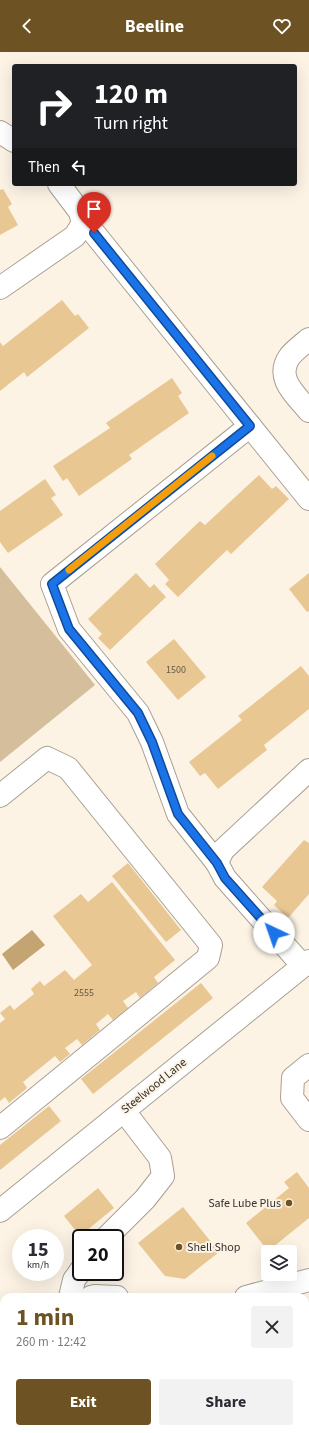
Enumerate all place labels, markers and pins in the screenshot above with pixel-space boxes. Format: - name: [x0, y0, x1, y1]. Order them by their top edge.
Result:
- pin: [77, 192, 111, 233]
- place label: Safe Lube Plus: [208, 1195, 281, 1212]
- marker: Safe Lube Plus: [284, 1198, 294, 1208]
- place label: Shell Shop: [187, 1239, 241, 1256]
- marker: Shell Shop: [174, 1242, 184, 1252]

